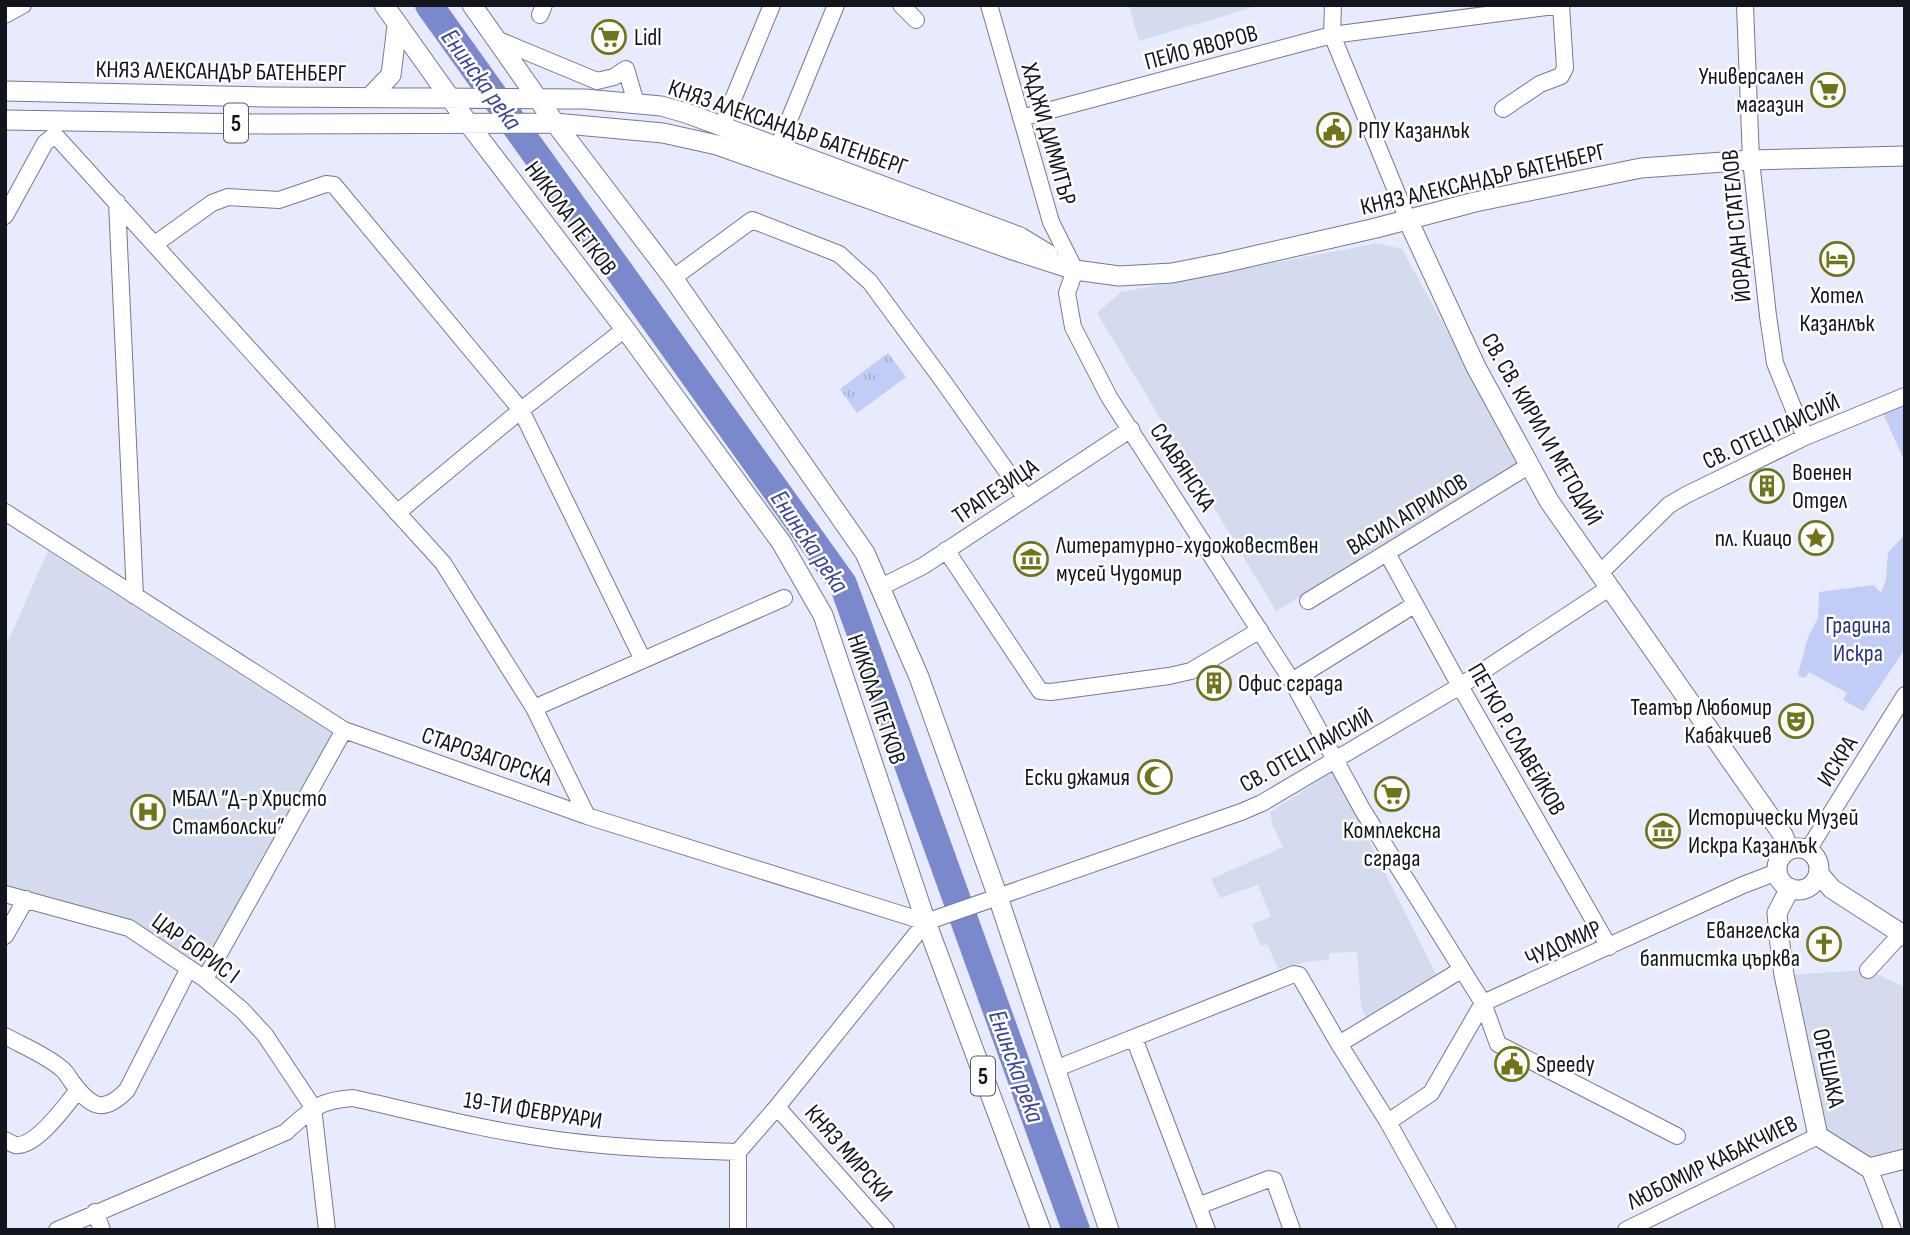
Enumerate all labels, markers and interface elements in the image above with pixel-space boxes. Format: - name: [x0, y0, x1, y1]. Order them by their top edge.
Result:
- supermarket icon: Lidl: [590, 18, 628, 56]
- street label: ПЕЙО ЯВОРОВ: [1141, 18, 1261, 77]
- water label: Енинска река: [434, 23, 528, 137]
- place label: Lidl: [634, 23, 662, 52]
- street label: КНЯЗ АЛЕКСАНДЪР БАТЕНБЕРГ: [95, 55, 347, 88]
- street label: ХАДЖИ ДИМИТЪР: [1014, 59, 1083, 209]
- place label: Универсален магазин: [1699, 62, 1804, 119]
- supermarket icon: Универсален магазин: [1809, 71, 1847, 109]
- street label: КНЯЗ АЛЕКСАНДЪР БАТЕНБЕРГ: [664, 73, 911, 182]
- road number: 5: [224, 104, 248, 142]
- public building icon: РПУ Казанлък: [1315, 111, 1353, 149]
- place label: РПУ Казанлък: [1358, 116, 1470, 145]
- street label: КНЯЗ АЛЕКСАНДЪР БАТЕНБЕРГ: [1358, 137, 1609, 222]
- street label: ЙОРДАН СТАТЕЛОВ: [1715, 148, 1758, 304]
- street label: НИКОЛА ПЕТКОВ: [518, 155, 623, 281]
- hotel icon: Хотел Казанлък: [1818, 240, 1856, 278]
- place label: Хотел Казанлък: [1799, 281, 1876, 338]
- street label: СВ. СВ. КИРИЛ И МЕТОДИЙ: [1475, 328, 1608, 530]
- street label: СВ. ОТЕЦ ПАИСИЙ: [1698, 387, 1844, 476]
- street label: СЛАВЯНСКА: [1143, 418, 1222, 517]
- street label: ТРАПЕЗИЦА: [947, 452, 1044, 531]
- place label: Военен Отдел: [1792, 458, 1852, 515]
- street label: ВАСИЛ АПРИЛОВ: [1342, 467, 1473, 562]
- building icon: Военен Отдел: [1748, 467, 1786, 505]
- water label: Енинска река: [763, 485, 855, 599]
- place icon: пл. Киацо: [1797, 519, 1835, 557]
- place label: пл. Киацо: [1715, 524, 1792, 553]
- place label: Литературно-художовествен мусей Чудомир: [1055, 531, 1319, 588]
- museum icon: Литературно-художовествен мусей Чудомир: [1012, 540, 1050, 578]
- park label: Градина Искра: [1825, 611, 1891, 668]
- street label: НИКОЛА ПЕТКОВ: [841, 630, 912, 768]
- street label: ПЕТКО Р. СЛАВЕЙКОВ: [1461, 658, 1572, 821]
- building icon: Офис сграда: [1195, 664, 1233, 702]
- place label: Офис сграда: [1238, 669, 1343, 698]
- place label: Театър Любомир Кабакчиев: [1630, 693, 1772, 750]
- street label: СВ. ОТЕЦ ПАИСИЙ: [1235, 702, 1378, 799]
- theatre icon: Театър Любомир Кабакчиев: [1777, 702, 1815, 740]
- street label: СТАРОЗАГОРСКА: [418, 721, 557, 793]
- street label: ИСКРА: [1811, 730, 1865, 792]
- mosque icon: Ески джамия: [1136, 758, 1174, 796]
- place label: Ески джамия: [1024, 763, 1130, 792]
- supermarket icon: Комплексна сграда: [1373, 775, 1411, 813]
- place label: МБАЛ ”Д-р Христо Стамболски”: [172, 784, 327, 841]
- hospital icon: МБАЛ ”Д-р Христо Стамболски”: [129, 793, 167, 831]
- place label: Исторически Музей Искра Казанлък: [1688, 803, 1858, 860]
- museum icon: Исторически Музей Искра Казанлък: [1644, 812, 1682, 850]
- place label: Комплексна сграда: [1343, 816, 1441, 873]
- street label: ЦАР БОРИС I: [146, 907, 245, 990]
- street label: ЧУДОМИР: [1521, 914, 1606, 973]
- place label: Евангелска баптистка църква: [1640, 916, 1800, 973]
- church icon: Евангелска баптистка църква: [1805, 925, 1843, 963]
- water label: Енинска река: [981, 1006, 1050, 1127]
- street label: ОРЕШАКА: [1806, 1026, 1851, 1111]
- public building icon: Speedy: [1493, 1045, 1531, 1083]
- place label: Speedy: [1536, 1050, 1595, 1079]
- road number: 5: [971, 1056, 995, 1096]
- street label: 19-ТИ ФЕВРУАРИ: [462, 1085, 604, 1136]
- street label: КНЯЗ МИРСКИ: [798, 1099, 899, 1208]
- street label: ЛЮБОМИР КАБАКЧИЕВ: [1621, 1109, 1802, 1217]

